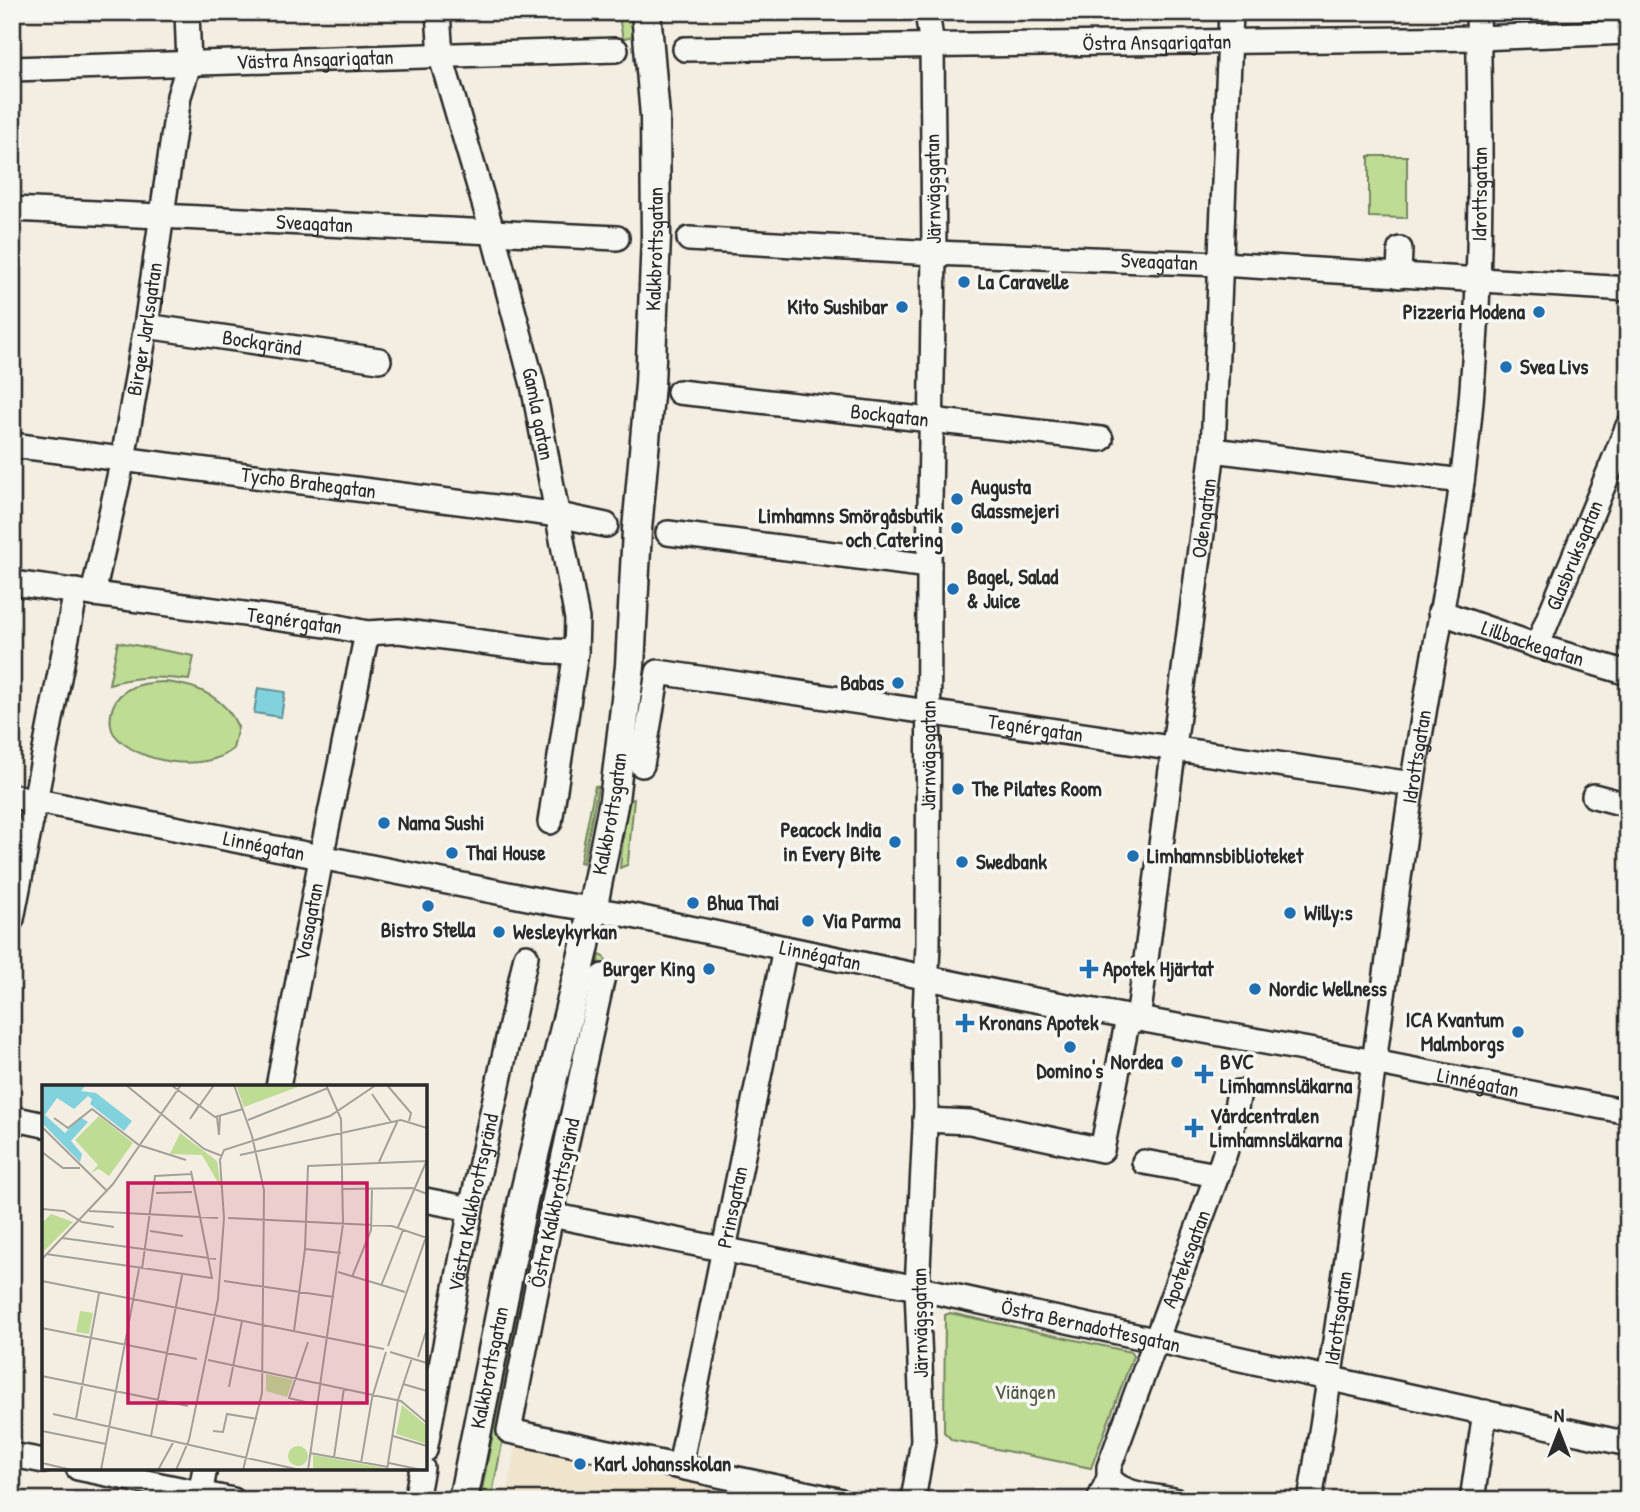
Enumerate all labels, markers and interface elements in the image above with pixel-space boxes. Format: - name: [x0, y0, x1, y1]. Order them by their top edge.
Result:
- street label: Östra Ansgarigatan: [1082, 26, 1232, 57]
- street label: Västra Ansgarigatan: [236, 42, 394, 76]
- street label: Järnvägsgatan: [917, 134, 948, 244]
- street label: Idrottsgatan: [1464, 147, 1494, 242]
- street label: Kalkbrottsgatan: [638, 187, 670, 312]
- street label: Sveagatan: [275, 207, 354, 239]
- street label: Sveagatan: [1120, 245, 1199, 277]
- street label: Birger Jarlsgatan: [119, 261, 169, 398]
- place label: La Caravelle: [978, 267, 1070, 296]
- marker: La Caravelle: [956, 274, 972, 290]
- place label: Kito Sushibar: [787, 292, 889, 321]
- place label: Pizzeria Modena: [1403, 297, 1526, 326]
- marker: Kito Sushibar: [894, 299, 910, 315]
- marker: Pizzeria Modena: [1531, 304, 1547, 320]
- street label: Bockgränd: [220, 322, 303, 362]
- place label: Svea Livs: [1520, 352, 1588, 381]
- marker: Svea Livs: [1498, 359, 1514, 375]
- street label: Gamla gatan: [515, 364, 562, 462]
- street label: Bockgatan: [849, 396, 930, 434]
- street label: Tycho Brahegatan: [239, 459, 378, 505]
- place label: Augusta Glassmejeri: [971, 472, 1060, 525]
- street label: Odengatan: [1184, 477, 1223, 560]
- marker: Augusta Glassmejeri: [949, 491, 965, 507]
- street label: Glasbruksgatan: [1538, 496, 1610, 615]
- place label: Limhamns Smörgåsbutik och Catering: [759, 501, 943, 555]
- marker: Limhamns Smörgåsbutik och Catering: [949, 520, 965, 536]
- place label: Bagel, Salad & Juice: [967, 562, 1059, 615]
- marker: Bagel, Salad & Juice: [945, 581, 961, 597]
- street label: Tegnérgatan: [245, 599, 345, 641]
- street label: Lillbackegatan: [1478, 613, 1588, 673]
- place label: Babas: [840, 668, 884, 697]
- marker: Babas: [890, 675, 906, 691]
- street label: Järnvägsgatan: [913, 700, 943, 810]
- street label: Tegnérgatan: [986, 706, 1085, 749]
- street label: Idrottsgatan: [1395, 707, 1438, 806]
- street label: Kalkbrottsgatan: [584, 751, 634, 877]
- place label: The Pilates Room: [971, 774, 1102, 803]
- marker: The Pilates Room: [950, 781, 966, 797]
- place label: Nama Sushi: [398, 808, 484, 837]
- marker: Nama Sushi: [376, 815, 392, 831]
- place label: Peacock India in Every Bite: [780, 815, 882, 869]
- street label: Linnégatan: [221, 823, 307, 868]
- marker: Peacock India in Every Bite: [887, 834, 903, 850]
- place label: Thai House: [465, 838, 546, 867]
- place label: Limhamnsbiblioteket: [1147, 841, 1304, 870]
- marker: Thai House: [444, 845, 460, 861]
- place label: Swedbank: [976, 847, 1047, 876]
- marker: Limhamnsbiblioteket: [1125, 848, 1141, 864]
- marker: Swedbank: [954, 854, 970, 870]
- street label: Vasagatan: [287, 880, 330, 963]
- place label: Bhua Thai: [707, 888, 780, 917]
- marker: Bhua Thai: [685, 895, 701, 911]
- marker: Bistro Stella: [420, 898, 436, 914]
- place label: Willy:s: [1304, 898, 1353, 928]
- marker: Willy:s: [1282, 905, 1298, 921]
- place label: Via Parma: [822, 906, 901, 935]
- marker: Via Parma: [800, 913, 816, 929]
- place label: Bistro Stella: [381, 915, 476, 944]
- place label: Wesleykyrkan: [513, 917, 617, 947]
- marker: Wesleykyrkan: [491, 924, 507, 940]
- street label: Linnégatan: [777, 932, 864, 977]
- place label: Burger King: [603, 954, 695, 984]
- place label: Apotek Hjärtat: [1103, 954, 1214, 984]
- marker: Burger King: [701, 961, 717, 977]
- marker: Apotek Hjärtat: [1081, 961, 1097, 977]
- place label: Nordic Wellness: [1269, 974, 1387, 1003]
- marker: Nordic Wellness: [1247, 981, 1263, 997]
- place label: ICA Kvantum Malmborgs: [1405, 1005, 1504, 1059]
- place label: Kronans Apotek: [979, 1008, 1099, 1038]
- marker: Kronans Apotek: [957, 1015, 973, 1031]
- marker: ICA Kvantum Malmborgs: [1510, 1024, 1526, 1040]
- marker: Domino's: [1062, 1039, 1078, 1055]
- place label: Nordea: [1111, 1047, 1164, 1076]
- place label: BVC Limhamnsläkarna: [1220, 1047, 1353, 1100]
- marker: Nordea: [1169, 1054, 1185, 1070]
- place label: Domino's: [1037, 1056, 1103, 1085]
- street label: Linnégatan: [1435, 1060, 1522, 1104]
- marker: BVC Limhamnsläkarna: [1194, 1064, 1214, 1084]
- inset map: [42, 1085, 427, 1470]
- place label: Vårdcentralen Limhamnsläkarna: [1210, 1101, 1343, 1154]
- street label: Västra Kalkbrottsgränd: [441, 1111, 505, 1294]
- street label: Östra Kalkbrottsgränd: [522, 1115, 587, 1290]
- marker: Vårdcentralen Limhamnsläkarna: [1184, 1118, 1204, 1138]
- street label: Prinsgatan: [709, 1164, 754, 1251]
- street label: Apoteksgatan: [1154, 1206, 1217, 1312]
- street label: Järnvägsgatan: [904, 1268, 935, 1378]
- street label: Idrottsgatan: [1317, 1269, 1359, 1367]
- street label: Östra Bernadottesgatan: [998, 1292, 1183, 1359]
- street label: Kalkbrottsgatan: [463, 1304, 515, 1431]
- park label: Viängen: [994, 1377, 1056, 1406]
- north arrow: [1524, 1396, 1594, 1466]
- text: N: [1554, 1402, 1564, 1428]
- place label: Karl Johansskolan: [594, 1449, 731, 1478]
- marker: Karl Johansskolan: [572, 1456, 588, 1472]

